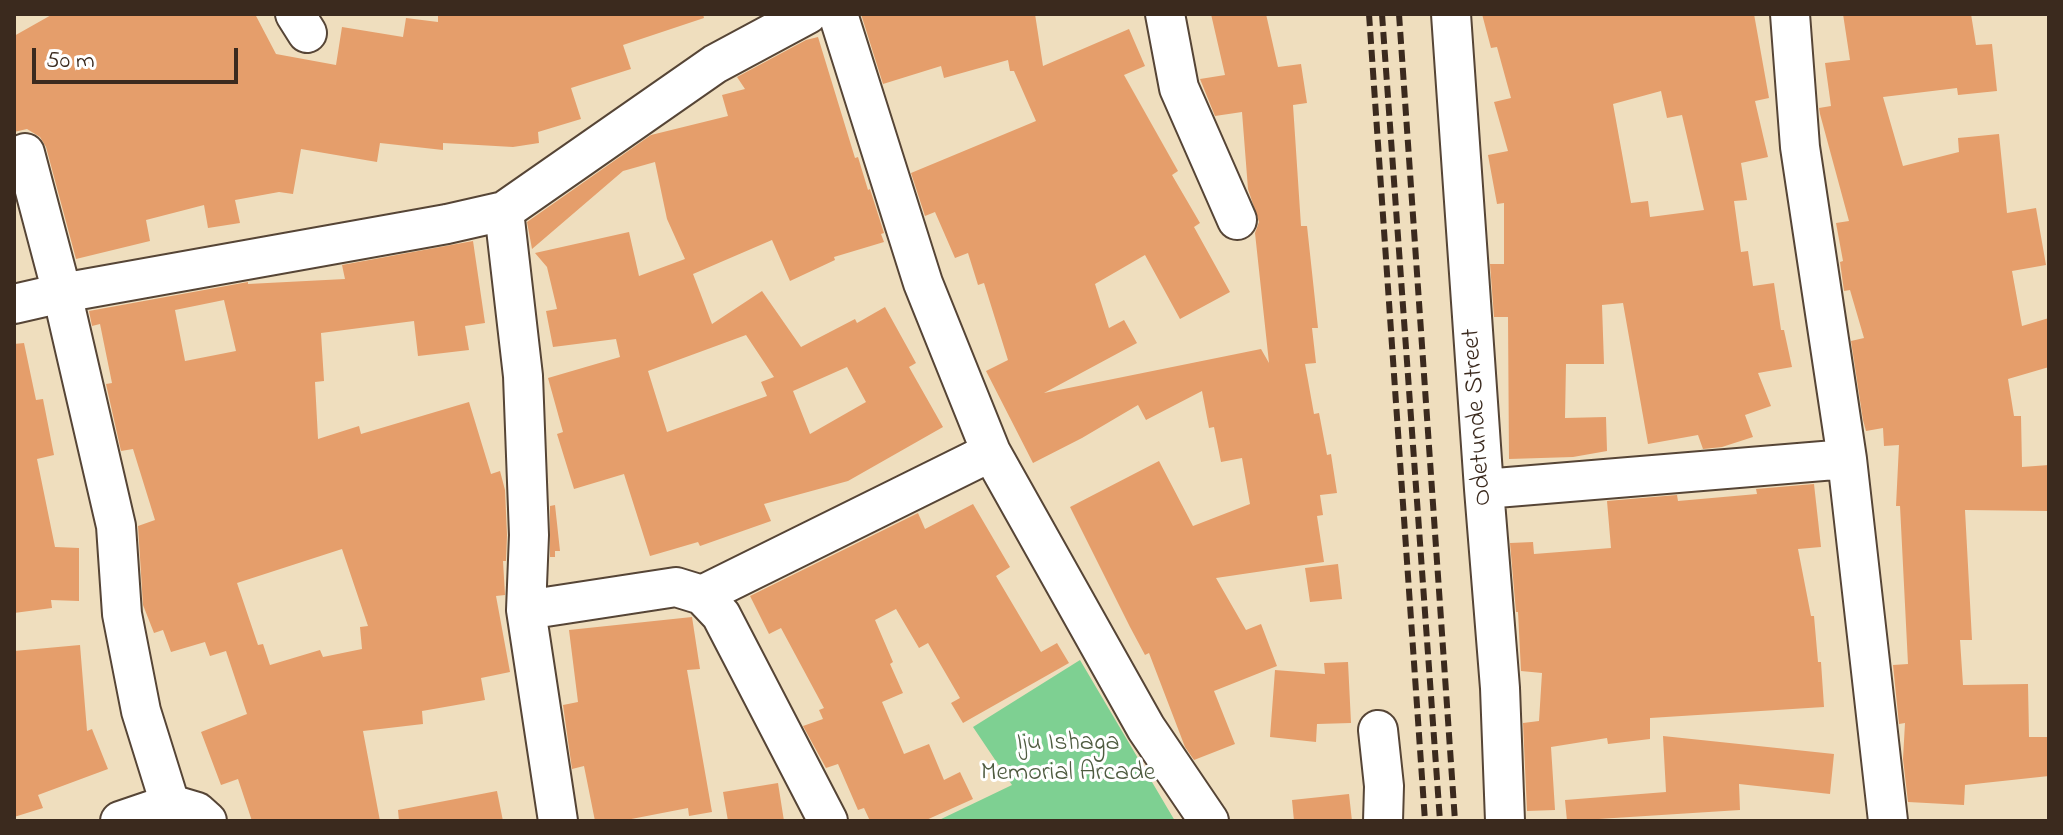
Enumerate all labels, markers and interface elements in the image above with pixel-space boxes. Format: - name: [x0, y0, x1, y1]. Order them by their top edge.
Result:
- scale bar: [36, 32, 242, 82]
- text: 50 m: [46, 44, 95, 79]
- street label: Odetunde Street: [1457, 327, 1501, 507]
- park label: Iju Ishaga Memorial Arcade: [981, 729, 1155, 790]

